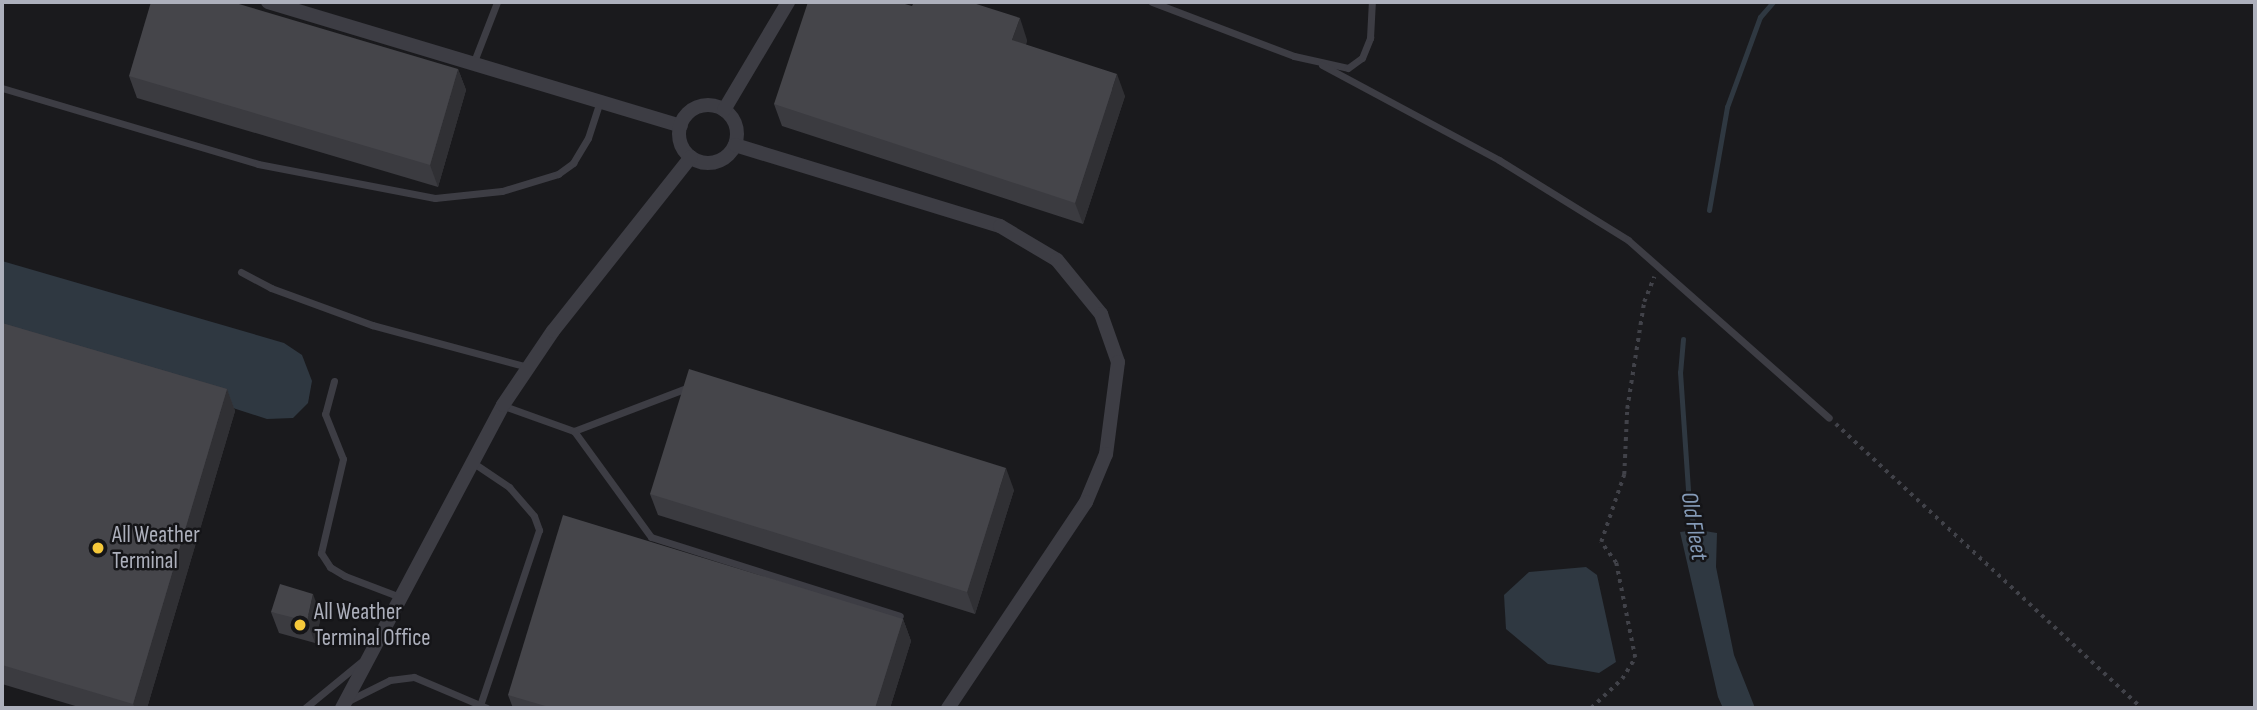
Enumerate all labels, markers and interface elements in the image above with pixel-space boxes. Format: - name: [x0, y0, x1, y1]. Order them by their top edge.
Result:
- water label: Old Fleet: [1674, 490, 1714, 562]
- place label: All Weather Terminal: [112, 521, 200, 575]
- marker: All Weather Terminal: [90, 540, 106, 556]
- place label: All Weather Terminal Office: [314, 598, 430, 652]
- marker: All Weather Terminal Office: [292, 617, 308, 633]

